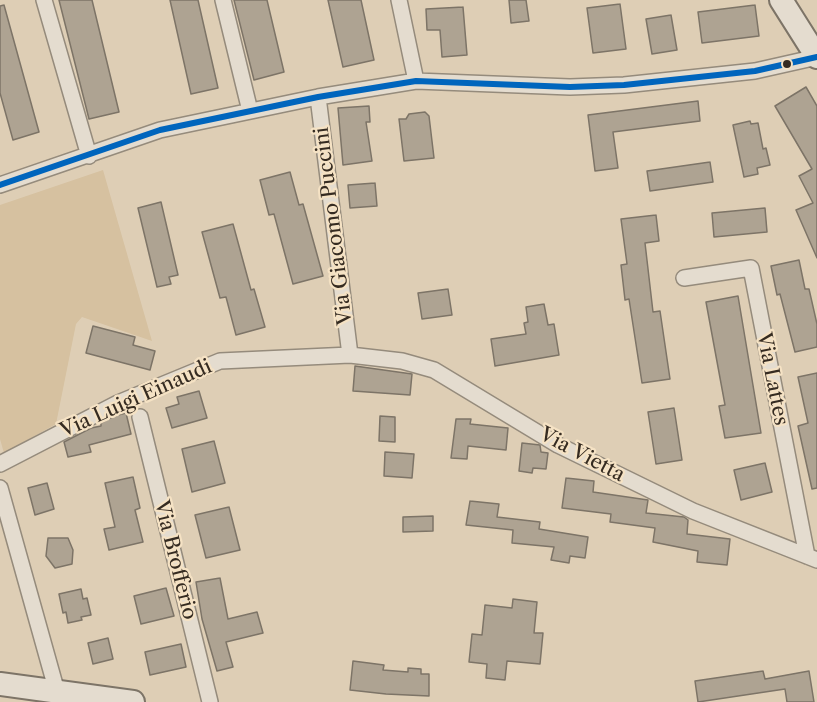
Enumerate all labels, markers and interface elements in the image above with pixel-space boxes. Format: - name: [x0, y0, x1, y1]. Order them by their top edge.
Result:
- unlabelled marker: [781, 58, 793, 70]
- street label: Via Giacomo Puccini: [310, 126, 358, 326]
- street label: Via Lattes: [751, 331, 793, 427]
- street label: Via Luigi Einaudi: [56, 355, 216, 443]
- street label: Via Vietta: [535, 423, 629, 487]
- street label: Via Brofferio: [149, 498, 201, 622]

